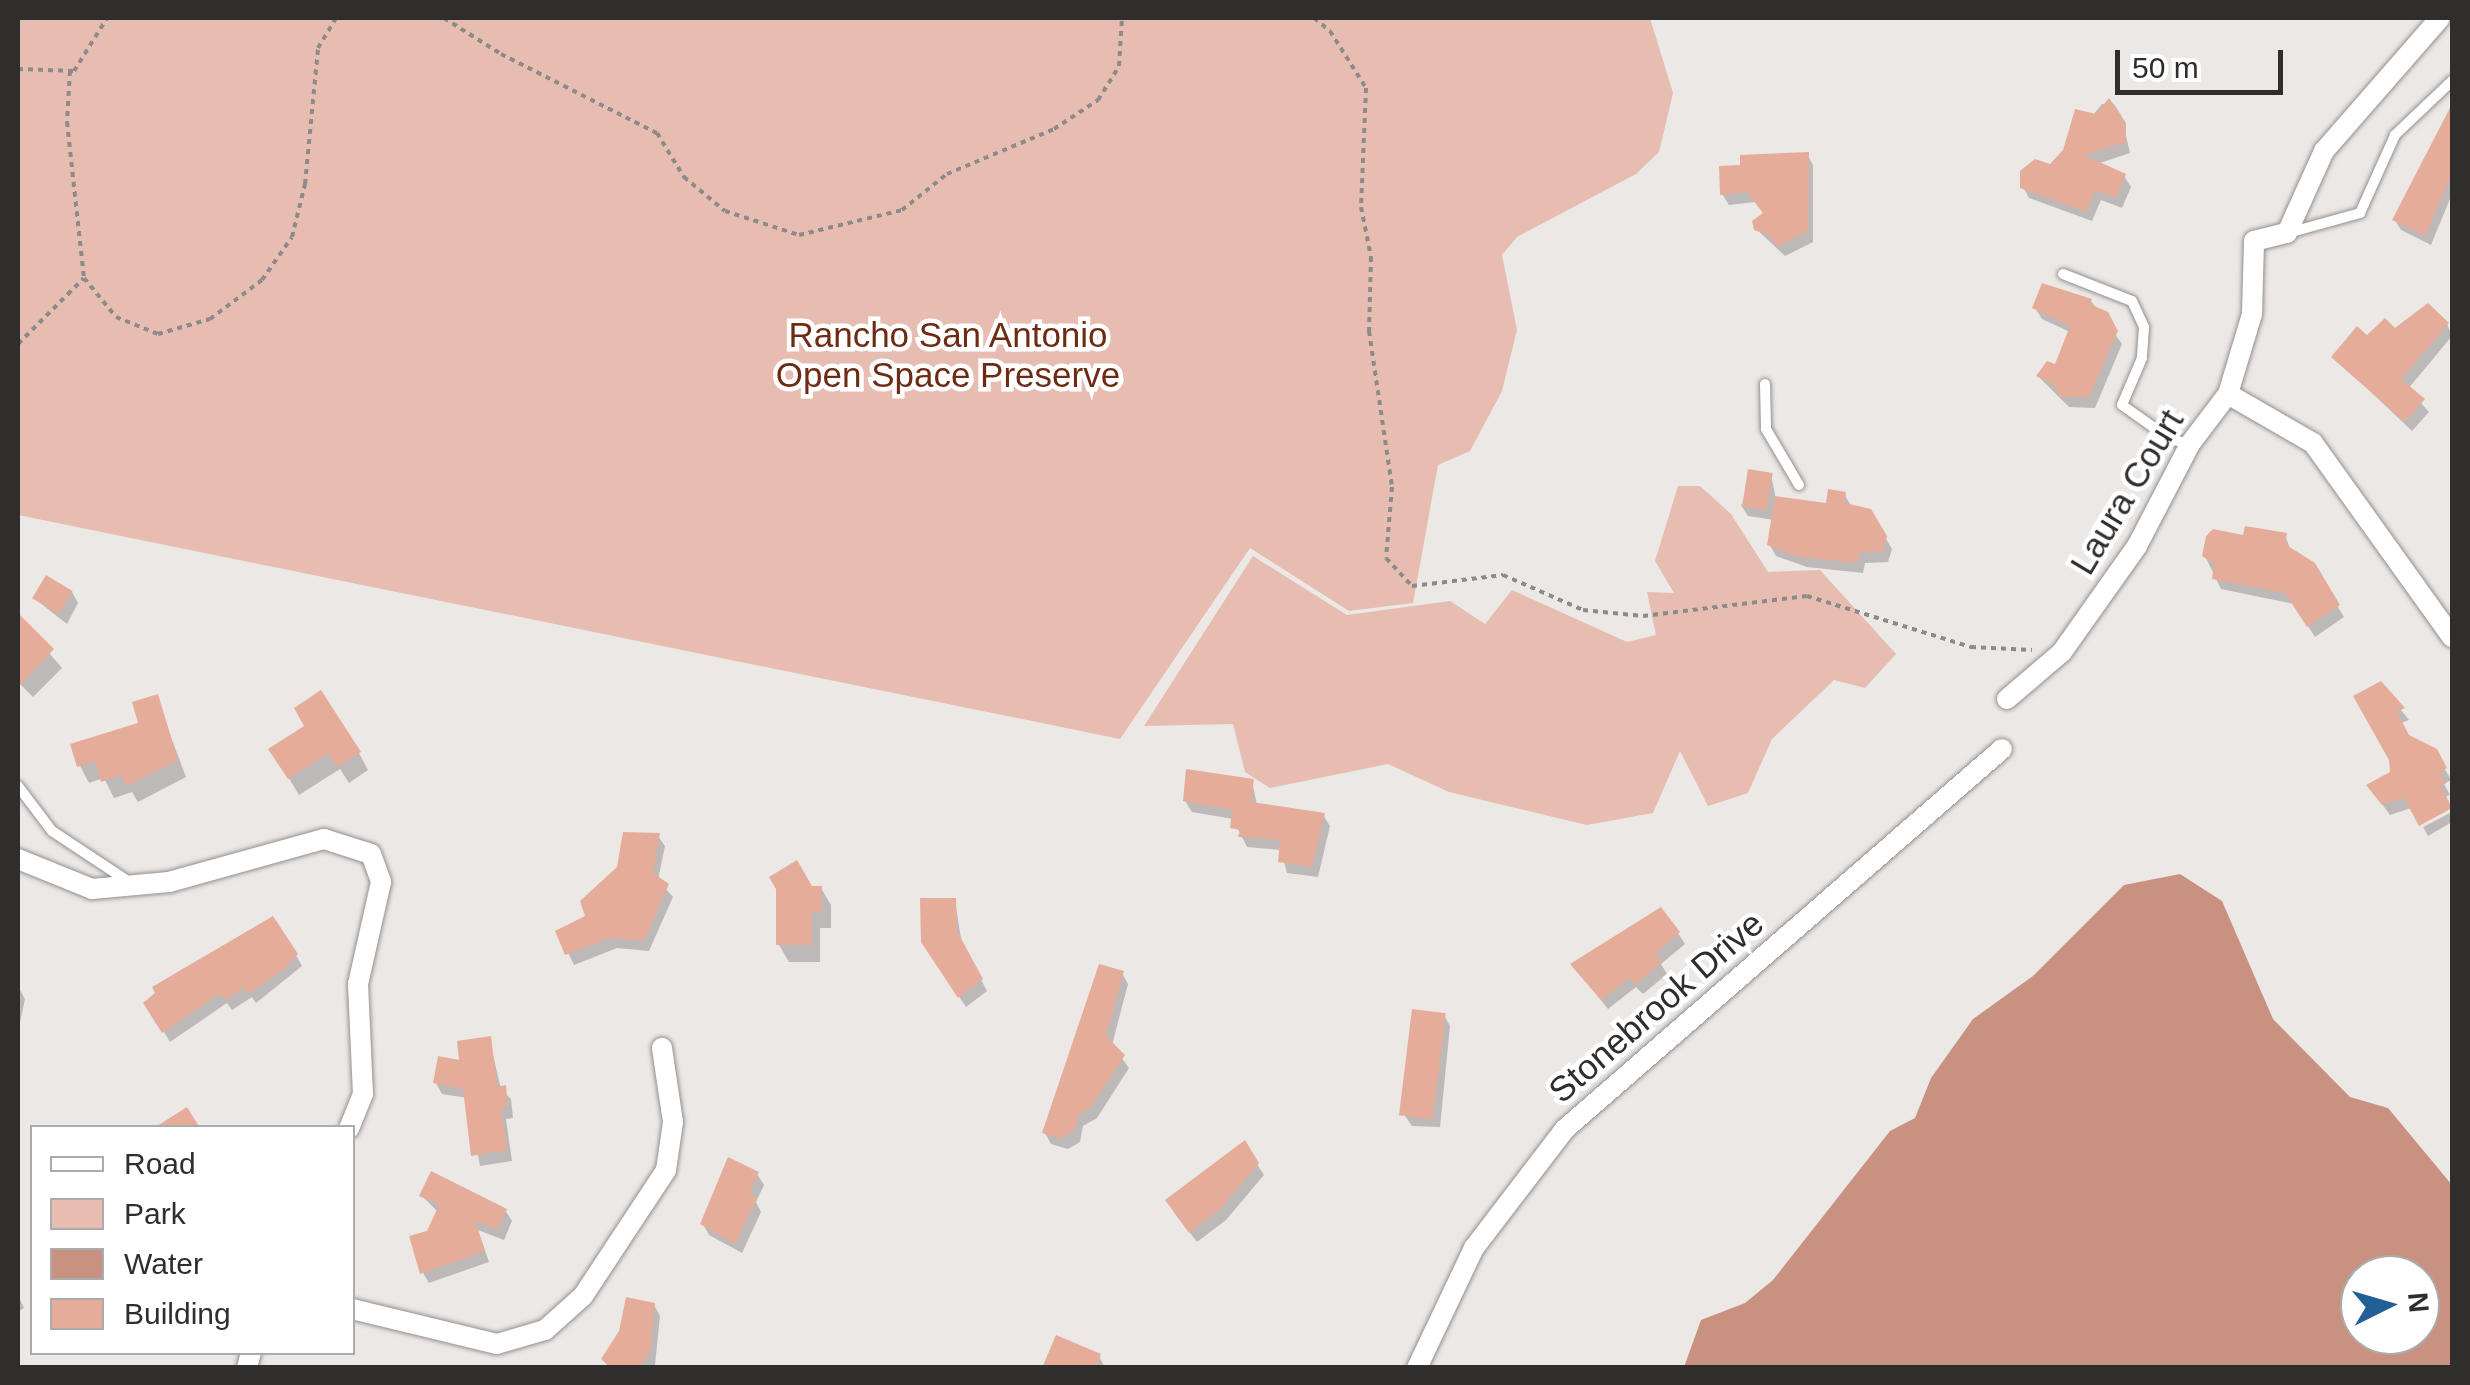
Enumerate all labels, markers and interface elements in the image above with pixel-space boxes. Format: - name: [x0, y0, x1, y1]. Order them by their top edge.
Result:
- scale bar: [2120, 30, 2288, 92]
- text: 50 m: [2132, 51, 2199, 84]
- park label: Rancho San Antonio Open Space Preserve: [776, 314, 1120, 396]
- street label: Laura Court: [2061, 402, 2193, 582]
- street label: Stonebrook Drive: [1540, 902, 1772, 1112]
- legend: [30, 1125, 355, 1355]
- text: Road: [124, 1147, 196, 1180]
- text: Park: [124, 1197, 186, 1230]
- text: Water: [124, 1247, 203, 1280]
- north arrow: [2340, 1255, 2440, 1355]
- text: N: [2402, 1291, 2435, 1314]
- text: Building: [124, 1297, 231, 1330]

